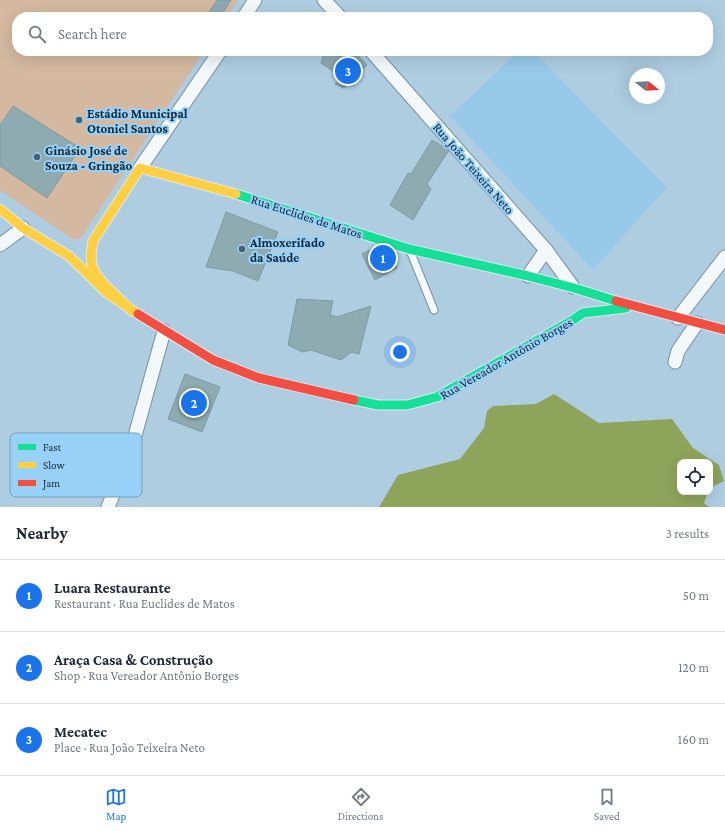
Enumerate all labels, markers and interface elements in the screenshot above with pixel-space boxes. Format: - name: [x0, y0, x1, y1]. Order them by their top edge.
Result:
- search box: [12, 12, 713, 56]
- icon: search: [26, 23, 48, 45]
- text: Search here: [58, 26, 127, 42]
- pin: 3: [335, 56, 361, 86]
- north arrow: [629, 68, 665, 104]
- place label: Estádio Municipal Otoniel Santos: [87, 106, 188, 136]
- marker: Estádio Municipal Otoniel Santos: [74, 115, 84, 125]
- street label: Rua João Teixeira Neto: [430, 120, 517, 217]
- place label: Ginásio José de Souza - Gringão: [45, 143, 133, 173]
- marker: Ginásio José de Souza - Gringão: [32, 152, 42, 162]
- street label: Rua Euclides de Matos: [249, 191, 364, 242]
- place label: Almoxerifado da Saúde: [249, 235, 325, 265]
- pin: 1: [370, 243, 396, 273]
- marker: Almoxerifado da Saúde: [237, 244, 247, 254]
- street label: Rua Vereador Antônio Borges: [437, 314, 575, 403]
- your location: [390, 342, 410, 362]
- pin: 2: [181, 388, 207, 418]
- legend: [10, 433, 142, 497]
- text: Fast: [43, 441, 62, 453]
- text: Slow: [43, 459, 65, 471]
- map controls: [677, 459, 713, 495]
- button: locate: [677, 459, 713, 495]
- text: Jam: [42, 477, 60, 490]
- text: Nearby: [16, 524, 68, 543]
- text: 3 results: [666, 526, 709, 541]
- text: Luara Restaurante: [54, 580, 171, 596]
- text: 1: [27, 588, 31, 603]
- text: 50 m: [683, 588, 709, 603]
- text: Restaurant · Rua Euclides de Matos: [54, 596, 235, 611]
- text: Araça Casa & Construção: [54, 652, 213, 668]
- text: 2: [26, 660, 32, 675]
- text: 120 m: [678, 660, 709, 675]
- text: Shop · Rua Vereador Antônio Borges: [54, 668, 239, 683]
- text: Mecatec: [54, 724, 107, 740]
- text: 3: [26, 732, 32, 747]
- text: 160 m: [678, 732, 709, 747]
- text: Place · Rua João Teixeira Neto: [54, 740, 205, 755]
- tab: Map: [105, 786, 127, 822]
- tab: Directions: [338, 786, 383, 822]
- tab: Saved: [594, 786, 620, 822]

